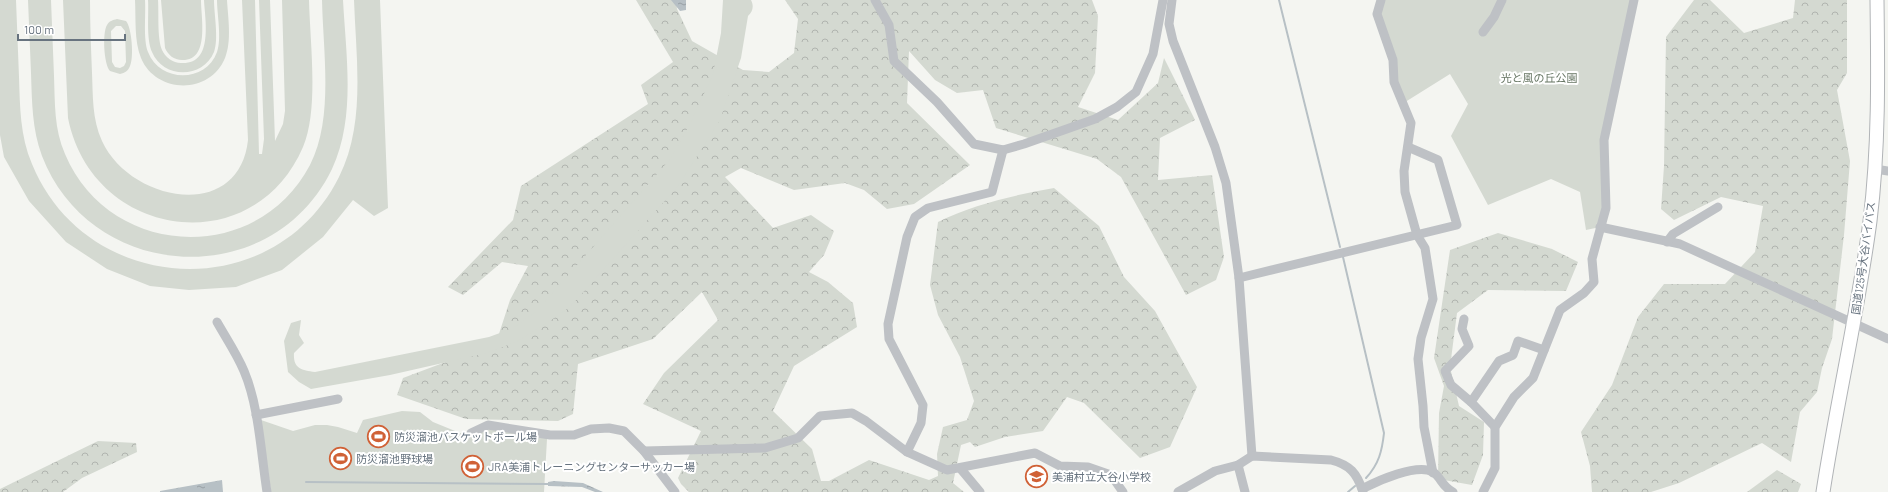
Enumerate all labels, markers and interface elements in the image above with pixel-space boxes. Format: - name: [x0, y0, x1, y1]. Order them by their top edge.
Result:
- scale bar: [18, 16, 125, 42]
- text: 100 m: [24, 22, 54, 36]
- park label: 光と風の丘公園: [1501, 71, 1578, 84]
- street label: 国道125号大谷バイパス: [1849, 201, 1877, 315]
- sports icon: 防災溜池バスケットボール場: [366, 423, 392, 449]
- place label: 防災溜池バスケットボール場: [394, 430, 537, 443]
- sports icon: 防災溜池野球場: [327, 445, 353, 471]
- place label: 防災溜池野球場: [356, 452, 433, 465]
- sports icon: JRA美浦トレーニングセンターサッカー場: [459, 453, 485, 479]
- place label: JRA美浦トレーニングセンターサッカー場: [488, 460, 695, 473]
- school or university icon: 美浦村立大谷小学校: [1024, 463, 1050, 489]
- place label: 美浦村立大谷小学校: [1052, 470, 1151, 483]

